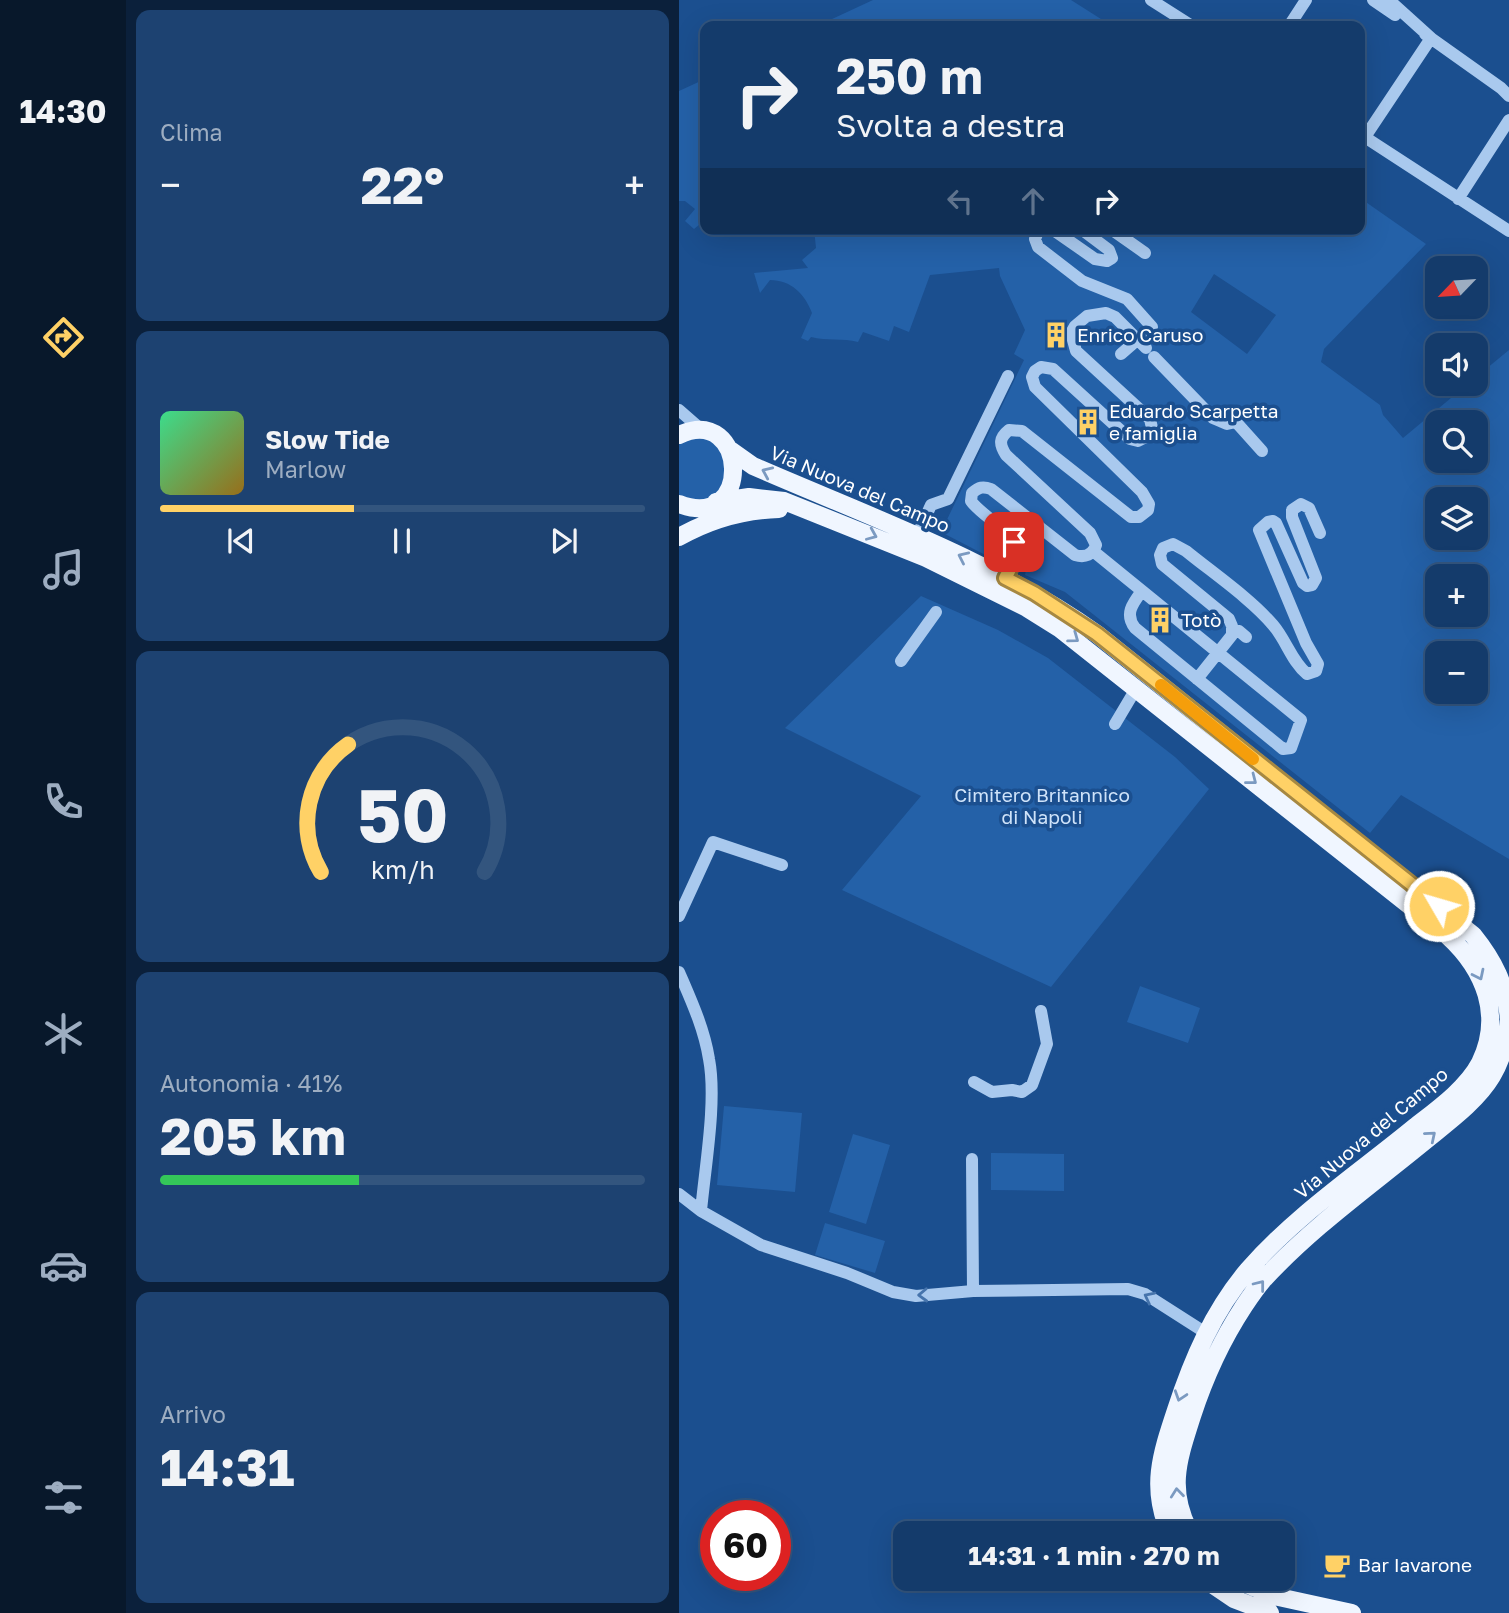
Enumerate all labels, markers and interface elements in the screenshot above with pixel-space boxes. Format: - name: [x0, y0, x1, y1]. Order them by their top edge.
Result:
- text: 250 m: [836, 46, 983, 105]
- icon: right: [721, 49, 812, 140]
- text: 14:30: [19, 92, 107, 130]
- text: Svolta a destra: [836, 106, 1065, 144]
- text: Clima: [160, 118, 223, 146]
- text: 22°: [361, 153, 444, 215]
- text: −: [160, 162, 181, 207]
- text: +: [624, 162, 645, 207]
- icon: left: [941, 182, 979, 220]
- icon: ahead: [1014, 182, 1052, 220]
- icon: right: [1087, 182, 1125, 220]
- north arrow: [1425, 256, 1487, 318]
- map controls: [1425, 256, 1488, 704]
- icon: directions: [39, 313, 88, 362]
- building icon: Enrico Caruso: [1041, 320, 1071, 350]
- place label: Enrico Caruso: [1077, 323, 1203, 346]
- button: sound: [1425, 333, 1488, 396]
- place label: Eduardo Scarpetta e famiglia: [1109, 399, 1278, 444]
- building icon: Eduardo Scarpetta e famiglia: [1073, 407, 1103, 437]
- button: search: [1425, 410, 1488, 473]
- text: Slow Tide: [265, 424, 390, 455]
- street label: Via Nuova del Campo: [767, 440, 953, 537]
- text: Marlow: [265, 455, 346, 483]
- one-way arrow: [762, 466, 774, 480]
- button: layers: [1425, 487, 1488, 550]
- pin: [984, 512, 1044, 572]
- icon: previous: [222, 522, 260, 560]
- icon: pause: [383, 522, 421, 560]
- icon: next: [545, 522, 583, 560]
- icon: arrive: [995, 523, 1033, 561]
- one-way arrow: [864, 527, 877, 541]
- icon: music: [39, 545, 88, 594]
- one-way arrow: [958, 551, 970, 565]
- button: +: [1425, 564, 1488, 627]
- building icon: Totò: [1145, 605, 1175, 635]
- place label: Totò: [1181, 608, 1221, 631]
- one-way arrow: [1066, 630, 1079, 643]
- button: −: [1425, 641, 1488, 704]
- text: 50: [357, 772, 448, 859]
- one-way arrow: [1244, 772, 1256, 785]
- icon: phone: [39, 777, 88, 826]
- park label: Cimitero Britannico di Napoli: [954, 783, 1130, 828]
- text: km/h: [371, 854, 434, 885]
- position arrow: [1402, 869, 1476, 943]
- one-way arrow: [1471, 968, 1485, 980]
- icon: climate: [39, 1009, 88, 1058]
- street label: Via Nuova del Campo: [1289, 1062, 1452, 1203]
- text: Autonomia · 41%: [160, 1069, 342, 1097]
- text: 205 km: [160, 1104, 346, 1166]
- one-way arrow: [1423, 1132, 1436, 1144]
- icon: car: [39, 1241, 88, 1290]
- one-way arrow: [1251, 1280, 1264, 1292]
- one-way arrow: [917, 1287, 928, 1302]
- one-way arrow: [1143, 1292, 1156, 1306]
- one-way arrow: [1174, 1390, 1189, 1402]
- text: Arrivo: [160, 1400, 226, 1428]
- text: 14:31: [160, 1435, 294, 1497]
- icon: filters: [39, 1473, 88, 1522]
- one-way arrow: [1170, 1487, 1185, 1498]
- speed limit sign: 60: [700, 1500, 791, 1591]
- text: 14:31 · 1 min · 270 m: [968, 1540, 1220, 1571]
- cafe icon: Bar Iavarone: [1322, 1550, 1352, 1580]
- place label: Bar Iavarone: [1358, 1553, 1472, 1576]

